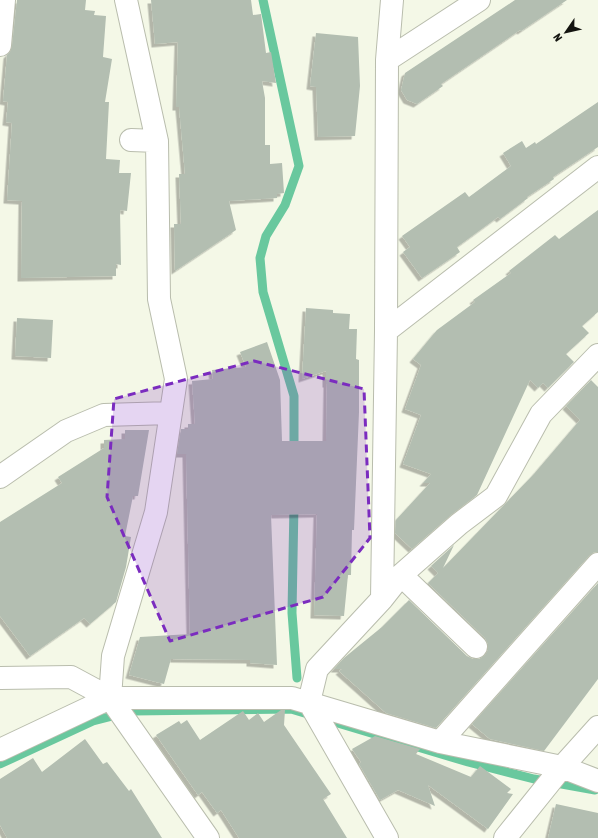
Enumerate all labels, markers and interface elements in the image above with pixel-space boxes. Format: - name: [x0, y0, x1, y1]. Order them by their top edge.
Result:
- north arrow: [546, 12, 586, 52]
- text: N: [551, 32, 565, 44]

